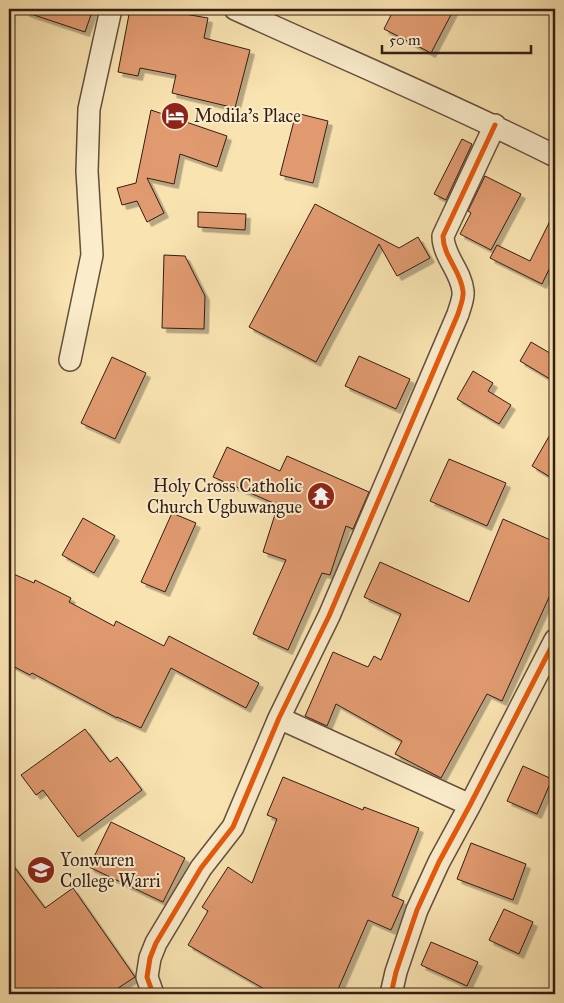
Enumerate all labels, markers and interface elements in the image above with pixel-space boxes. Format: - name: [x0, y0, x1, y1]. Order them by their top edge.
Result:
- scale bar: [382, 22, 530, 54]
- text: 50 m: [389, 31, 421, 49]
- hotel icon: Modila's Place: [160, 101, 190, 131]
- place label: Modila's Place: [194, 105, 301, 127]
- place label: Holy Cross Catholic Church Ugbuwangue: [147, 475, 302, 519]
- temple icon: Holy Cross Catholic Church Ugbuwangue: [306, 481, 336, 511]
- place label: Yonwuren College Warri: [60, 849, 161, 893]
- school or university icon: Yonwuren College Warri: [26, 855, 56, 885]

